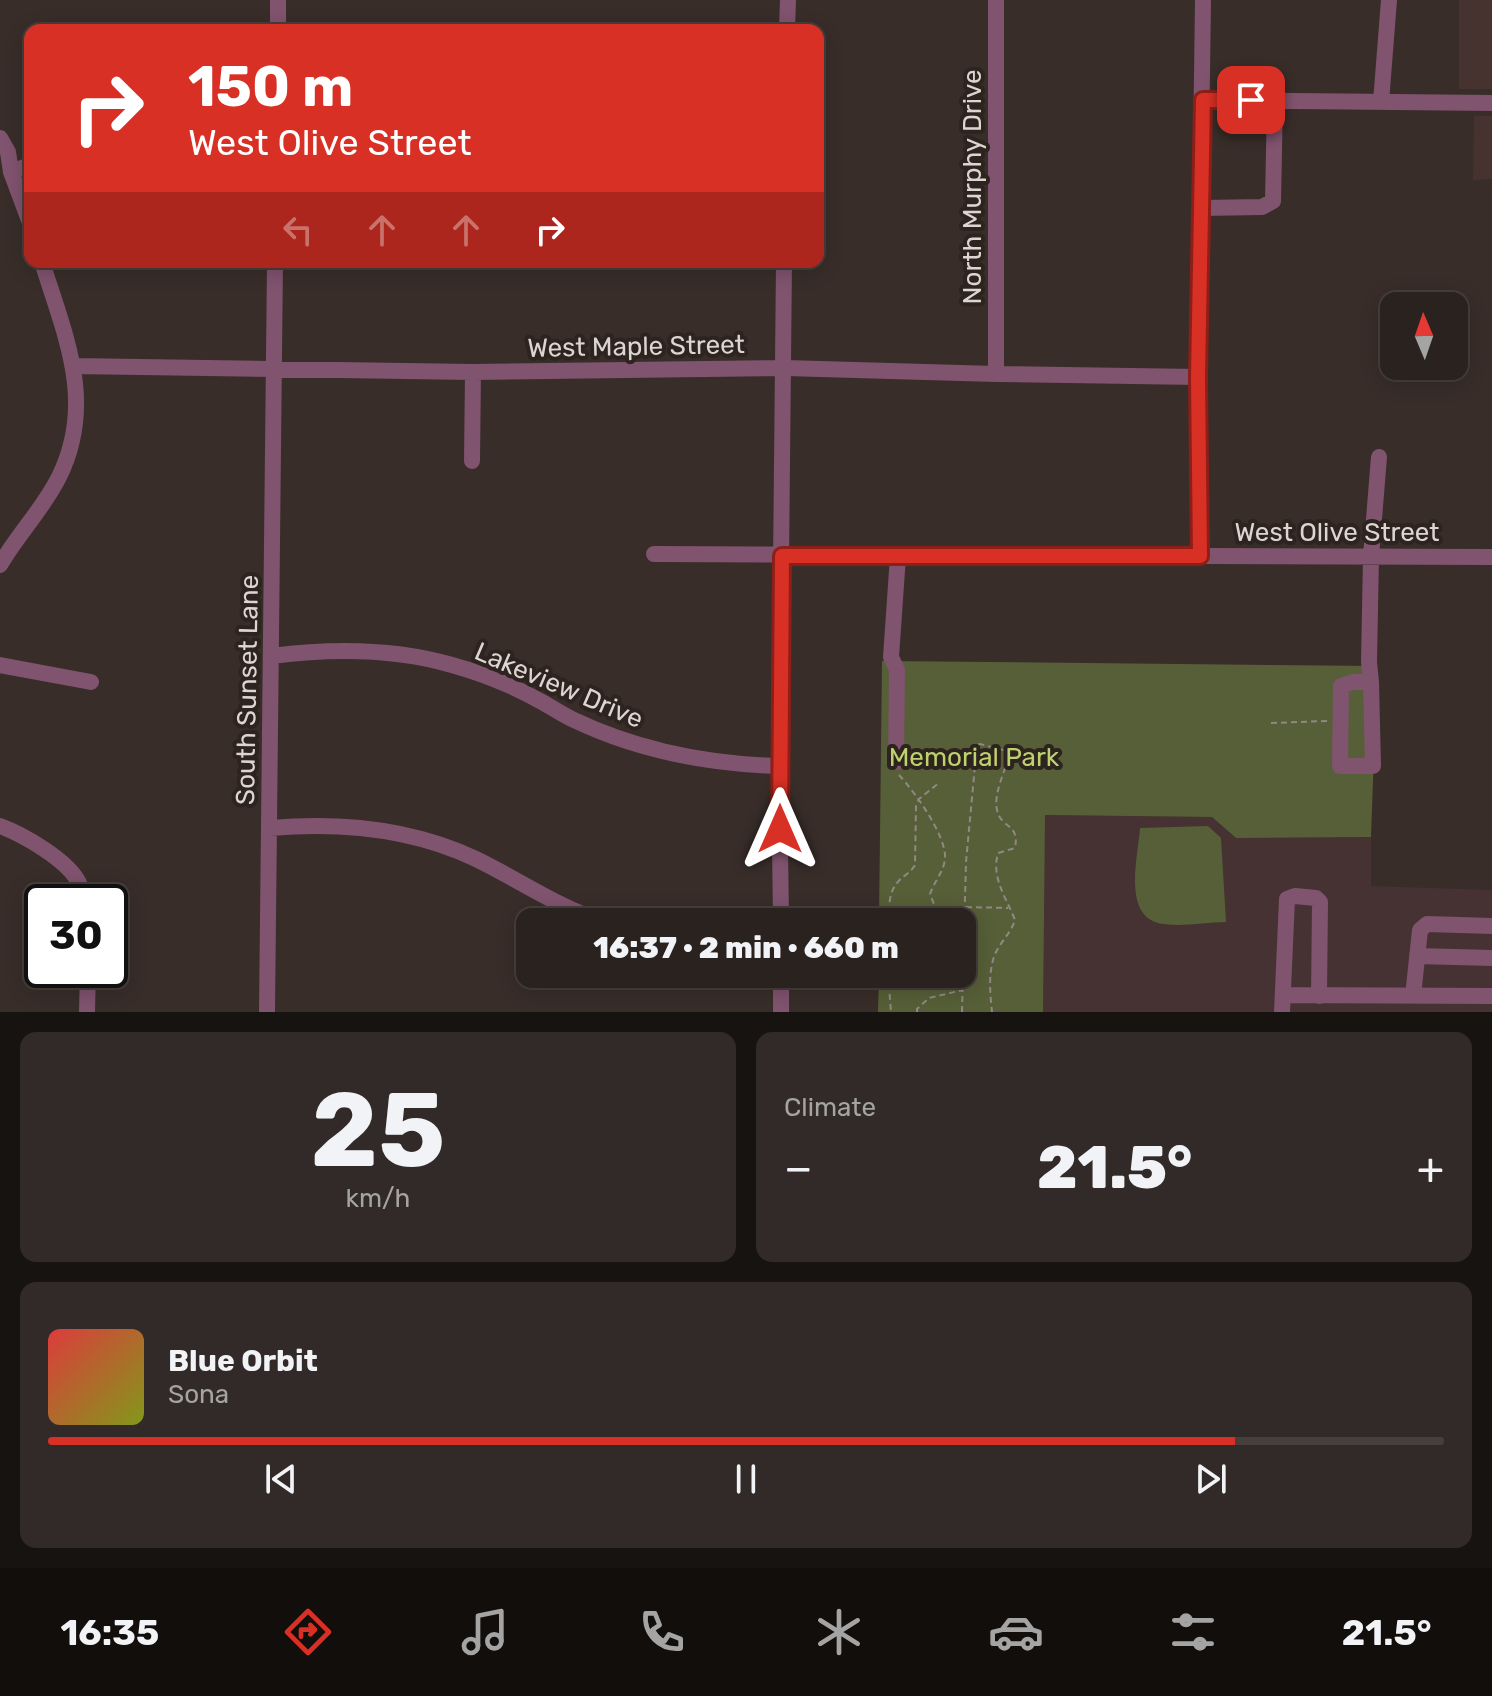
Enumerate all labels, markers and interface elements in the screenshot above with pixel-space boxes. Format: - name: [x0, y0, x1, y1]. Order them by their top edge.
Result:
- text: 150 m: [188, 54, 353, 120]
- icon: right: [56, 56, 160, 160]
- pin: [1217, 66, 1285, 134]
- street label: North Murphy Drive: [957, 70, 988, 304]
- icon: arrive: [1229, 78, 1273, 122]
- text: West Olive Street: [188, 121, 472, 164]
- icon: left: [276, 208, 320, 252]
- icon: ahead: [360, 208, 404, 252]
- icon: ahead: [444, 208, 488, 252]
- icon: right: [528, 208, 572, 252]
- north arrow: [1380, 292, 1468, 380]
- map controls: [1380, 292, 1468, 380]
- street label: West Maple Street: [527, 329, 745, 364]
- street label: West Olive Street: [1235, 517, 1439, 548]
- street label: South Sunset Lane: [230, 575, 265, 805]
- street label: Lakeview Drive: [470, 636, 648, 735]
- park label: Memorial Park: [889, 742, 1060, 773]
- position arrow: [738, 787, 822, 871]
- speed limit sign: 30: [24, 884, 128, 988]
- text: 16:37 · 2 min · 660 m: [593, 930, 899, 966]
- text: 25: [311, 1069, 445, 1192]
- text: Climate: [784, 1092, 876, 1123]
- text: 21.5°: [1037, 1132, 1192, 1203]
- text: −: [784, 1142, 813, 1194]
- text: +: [1417, 1142, 1444, 1194]
- text: km/h: [346, 1183, 410, 1214]
- text: Blue Orbit: [168, 1343, 318, 1379]
- text: Sona: [168, 1379, 229, 1410]
- icon: previous: [259, 1457, 303, 1501]
- icon: pause: [724, 1457, 768, 1501]
- icon: next: [1189, 1457, 1233, 1501]
- icon: directions: [280, 1604, 336, 1660]
- icon: music: [457, 1604, 513, 1660]
- icon: phone: [634, 1604, 690, 1660]
- icon: climate: [811, 1604, 867, 1660]
- icon: car: [988, 1604, 1044, 1660]
- icon: filters: [1165, 1604, 1221, 1660]
- text: 16:35: [60, 1611, 159, 1654]
- text: 21.5°: [1342, 1611, 1431, 1654]

